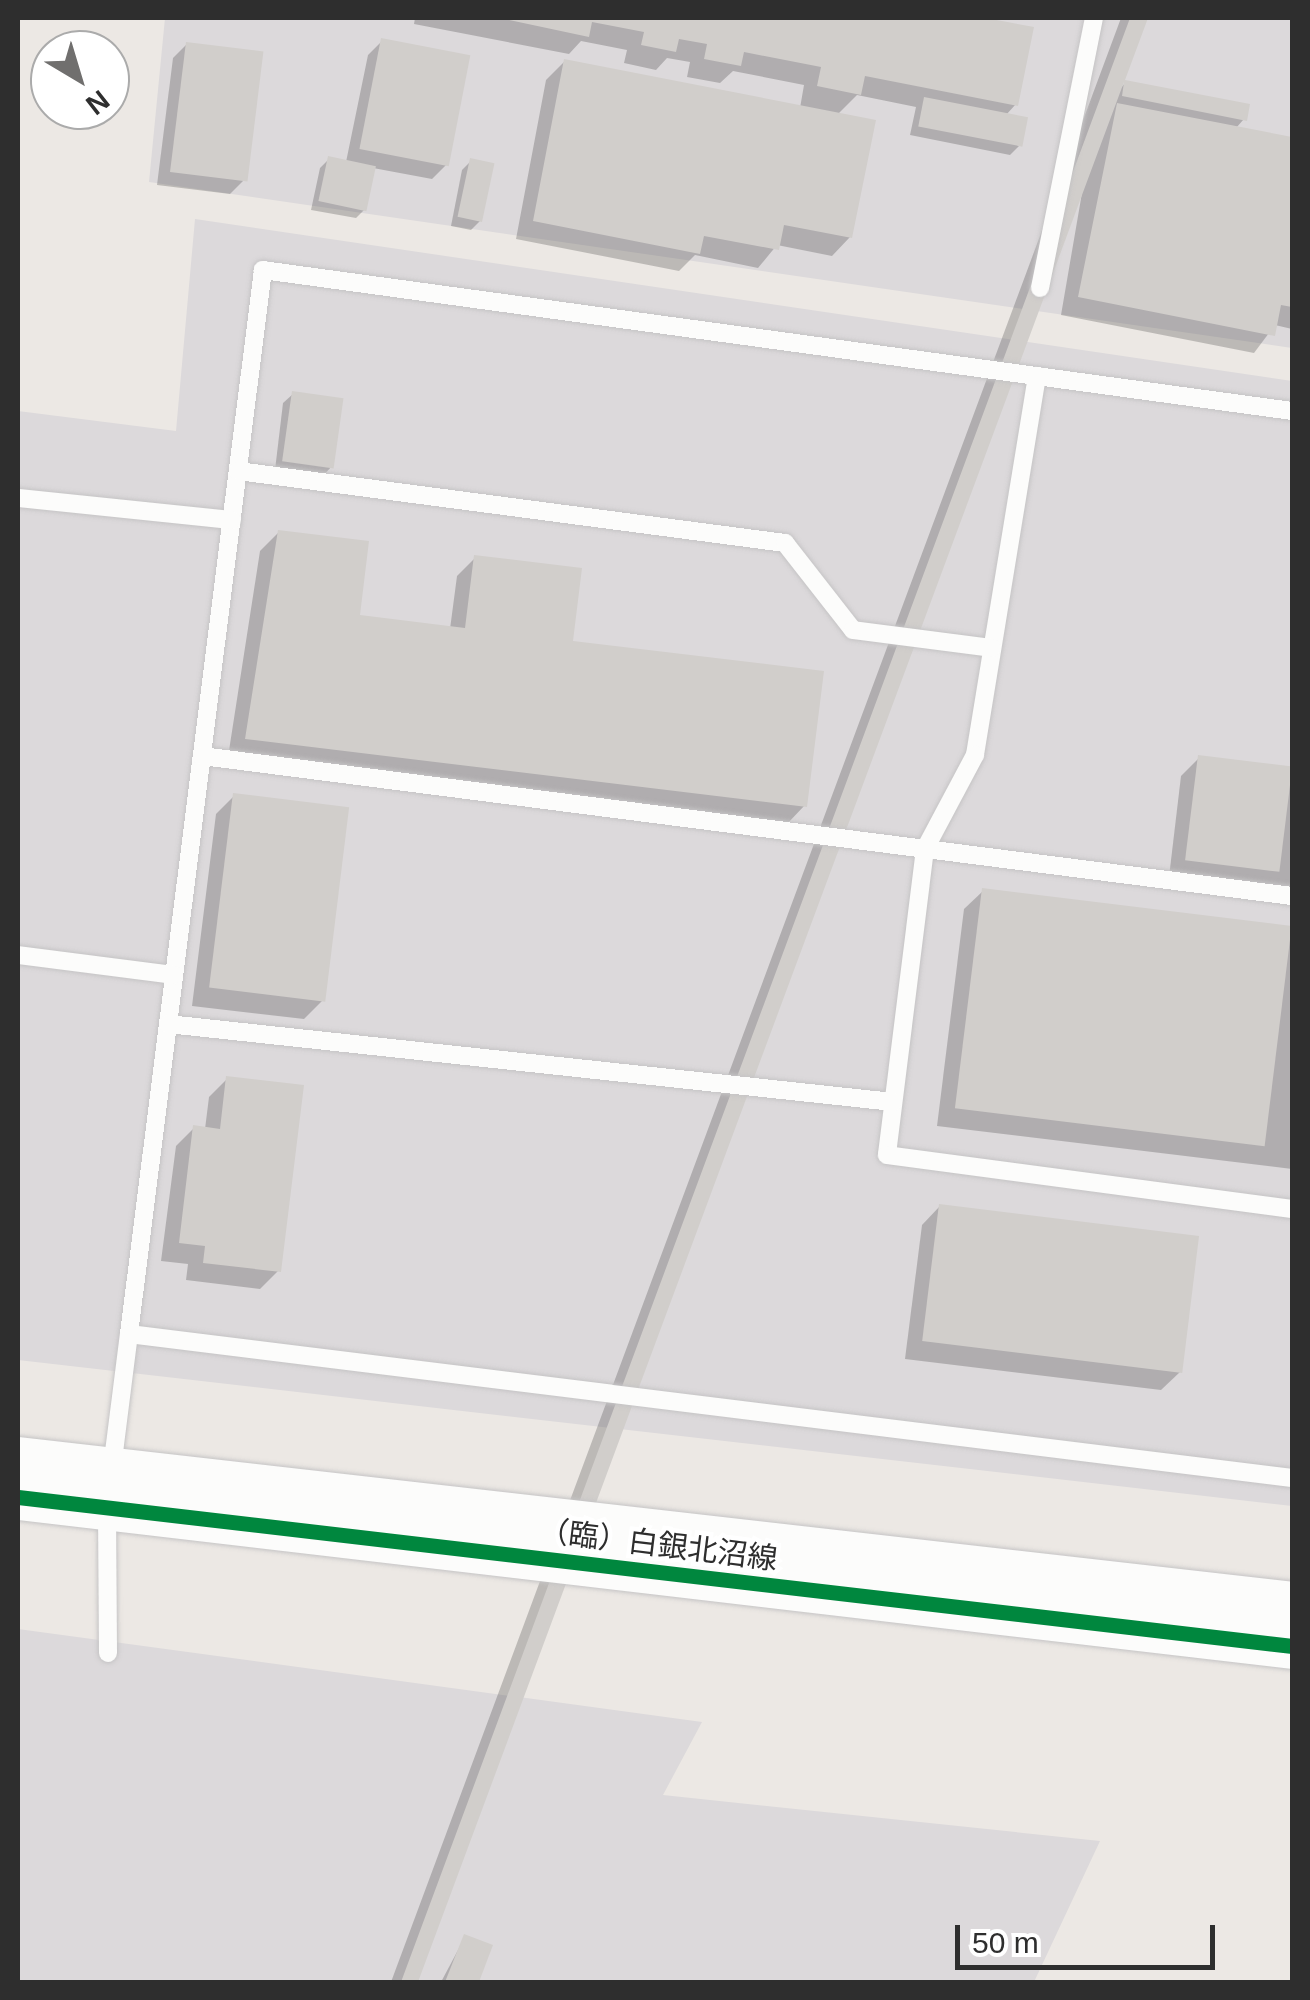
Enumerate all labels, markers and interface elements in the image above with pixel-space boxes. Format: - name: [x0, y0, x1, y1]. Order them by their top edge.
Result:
- north arrow: [30, 30, 130, 130]
- text: N: [80, 84, 115, 121]
- street label: （臨）白銀北沼線: [537, 1513, 779, 1577]
- scale bar: [960, 1905, 1220, 1967]
- text: 50 m: [972, 1926, 1039, 1959]

